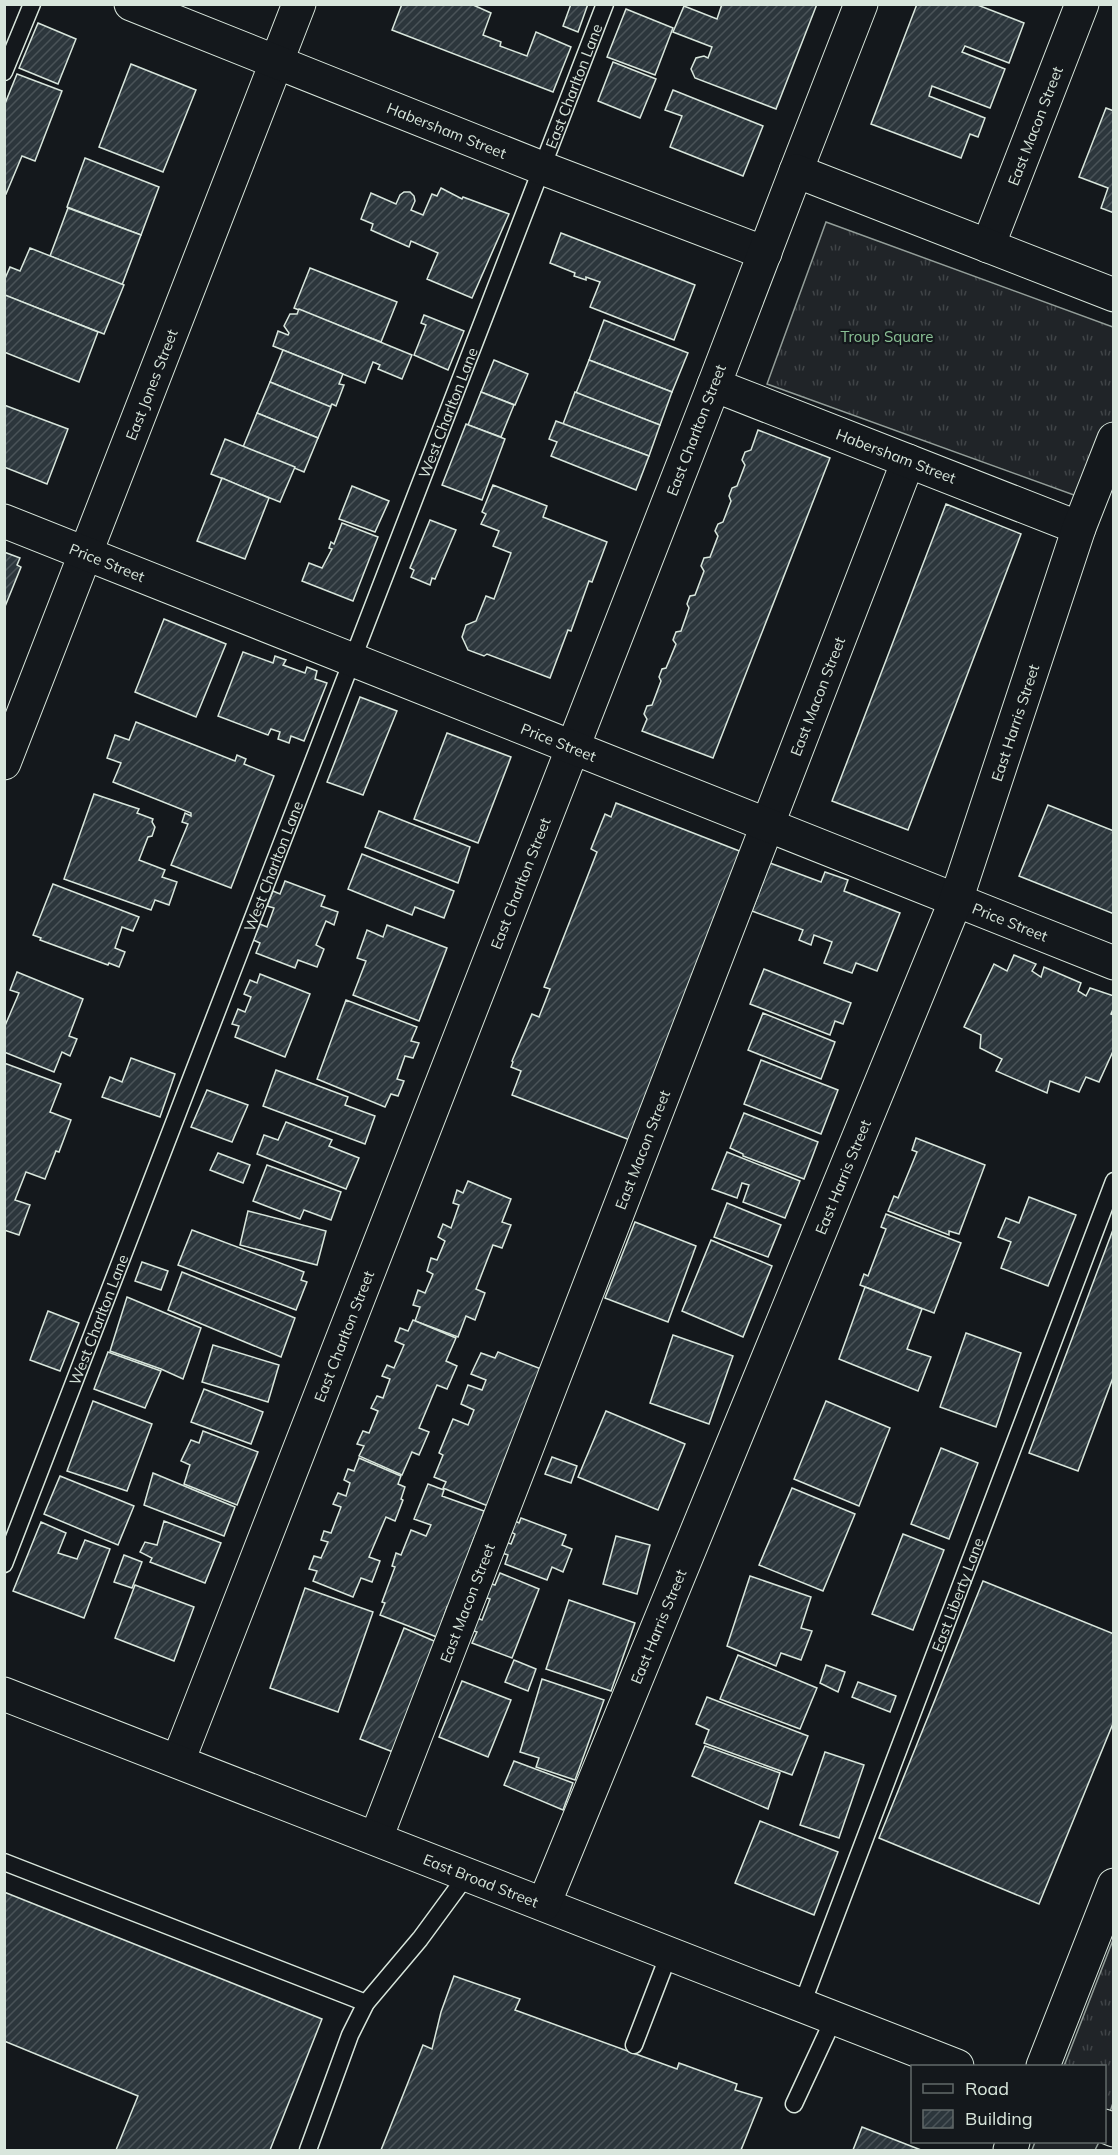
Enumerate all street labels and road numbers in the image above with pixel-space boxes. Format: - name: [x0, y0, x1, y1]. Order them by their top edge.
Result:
- street label: East Charlton Lane: [541, 21, 606, 151]
- street label: East Macon Street: [1003, 63, 1066, 188]
- street label: Habersham Street: [384, 98, 509, 162]
- street label: East Jones Street: [121, 326, 181, 443]
- street label: West Charlton Lane: [414, 345, 481, 480]
- street label: East Charlton Street: [662, 362, 730, 498]
- street label: Habersham Street: [833, 424, 959, 488]
- street label: Price Street: [67, 539, 148, 586]
- street label: East Macon Street: [785, 634, 849, 759]
- street label: East Harris Street: [986, 662, 1043, 784]
- street label: Price Street: [518, 718, 599, 765]
- street label: West Charlton Lane: [239, 798, 307, 934]
- street label: East Charlton Street: [486, 815, 554, 952]
- street label: Price Street: [970, 898, 1051, 945]
- street label: East Macon Street: [610, 1087, 674, 1212]
- street label: East Harris Street: [810, 1117, 874, 1237]
- street label: West Charlton Lane: [64, 1252, 132, 1387]
- street label: East Charlton Street: [309, 1268, 378, 1405]
- street label: East Liberty Lane: [927, 1535, 988, 1654]
- street label: East Macon Street: [435, 1541, 498, 1665]
- street label: East Harris Street: [626, 1566, 690, 1687]
- street label: East Broad Street: [421, 1849, 541, 1911]

